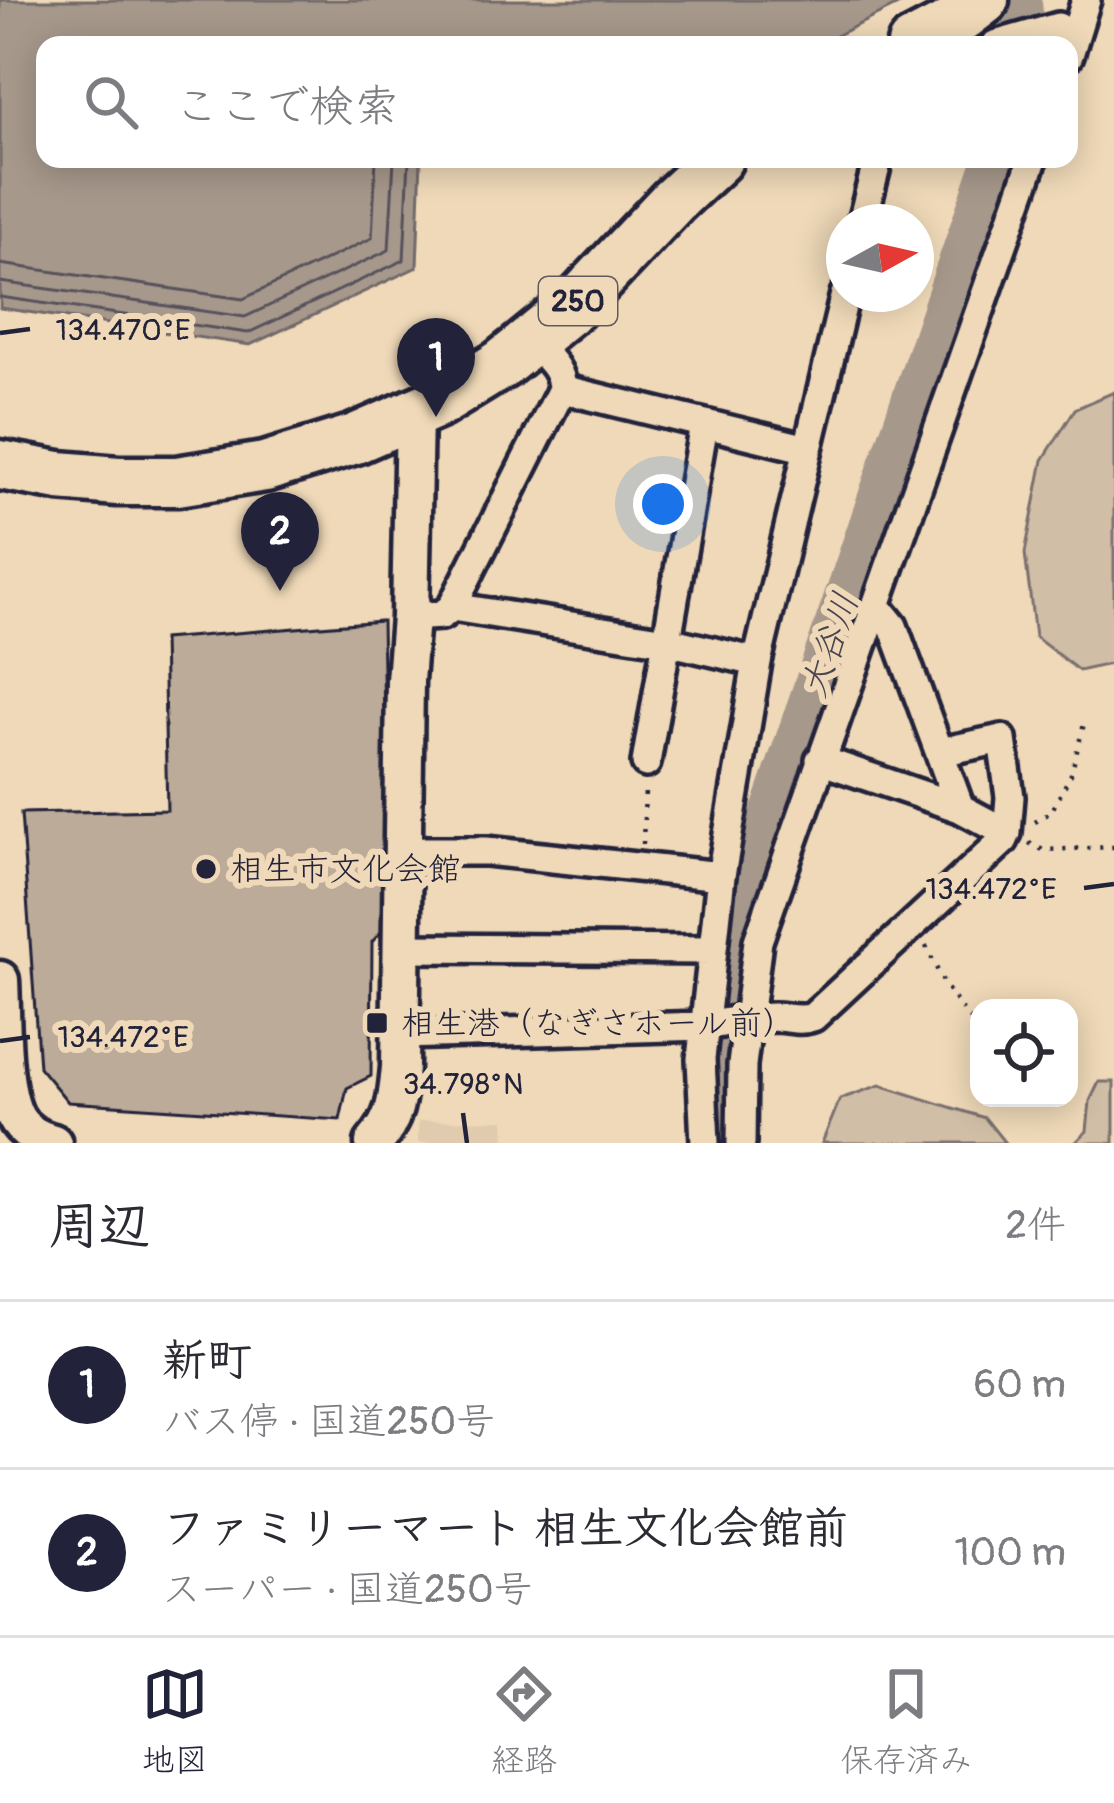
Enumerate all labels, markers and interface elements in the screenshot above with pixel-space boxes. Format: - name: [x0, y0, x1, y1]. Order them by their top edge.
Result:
- search box: [36, 36, 1078, 168]
- icon: search: [78, 69, 144, 135]
- text: ここで検索: [174, 79, 399, 135]
- north arrow: [826, 204, 934, 312]
- road number: 250: [539, 277, 617, 325]
- text: 134.470°E: [56, 312, 190, 349]
- pin: 1: [397, 318, 475, 417]
- your location: [633, 474, 693, 534]
- pin: 2: [241, 492, 319, 591]
- water label: 大谷川: [791, 587, 869, 703]
- place label: 相生市文化会館: [230, 849, 461, 890]
- marker: 相生市文化会館: [193, 856, 219, 882]
- text: 134.472°E: [925, 871, 1057, 908]
- map controls: [970, 999, 1078, 1107]
- button: locate: [970, 999, 1078, 1107]
- place label: 相生港（なぎさホール前）: [401, 1003, 795, 1044]
- marker: 相生港（なぎさホール前）: [364, 1010, 390, 1036]
- text: 134.472°E: [57, 1019, 189, 1056]
- text: 34.798°N: [403, 1066, 523, 1103]
- text: 周辺: [48, 1195, 150, 1259]
- text: 2件: [1005, 1201, 1066, 1250]
- text: 新町: [162, 1333, 252, 1389]
- text: 1: [79, 1360, 95, 1409]
- text: 60 m: [974, 1360, 1066, 1409]
- text: バス停 · 国道250号: [162, 1397, 495, 1446]
- text: ファミリーマート 相生文化会館前: [162, 1501, 849, 1557]
- text: 2: [76, 1528, 98, 1577]
- text: 100 m: [954, 1528, 1066, 1577]
- text: スーパー · 国道250号: [162, 1565, 533, 1614]
- tab: 地図: [142, 1661, 208, 1781]
- tab: 経路: [491, 1661, 557, 1781]
- tab: 保存済み: [840, 1661, 972, 1781]

